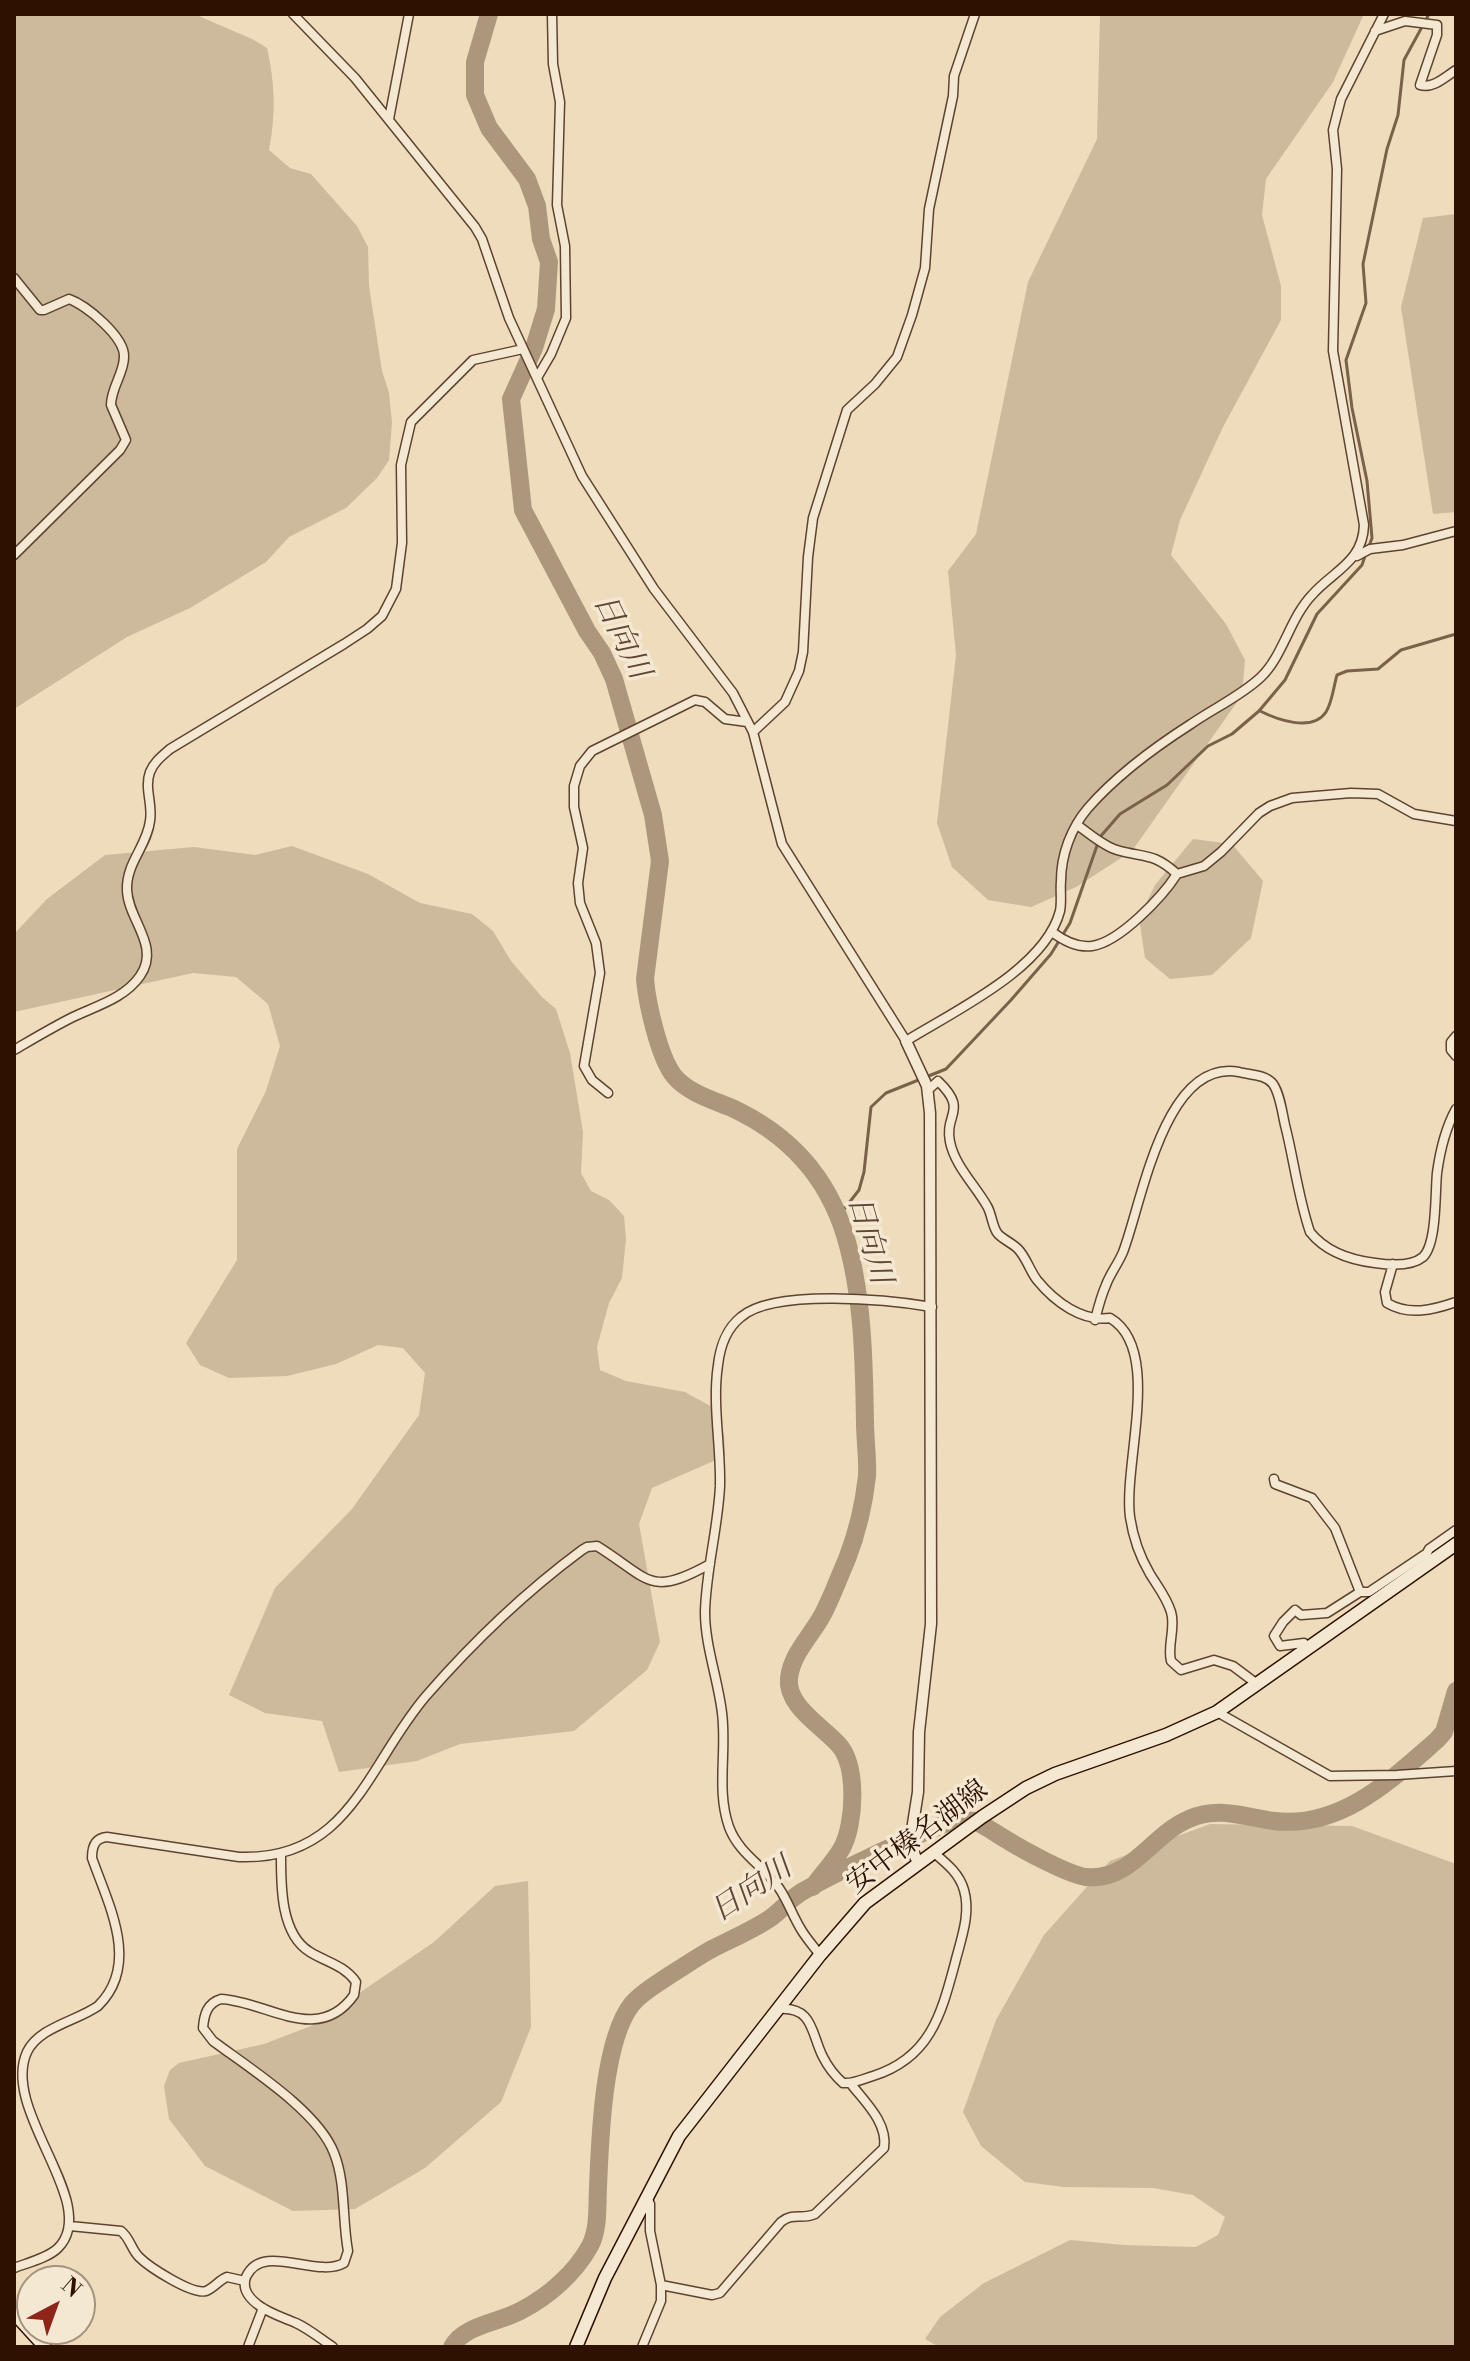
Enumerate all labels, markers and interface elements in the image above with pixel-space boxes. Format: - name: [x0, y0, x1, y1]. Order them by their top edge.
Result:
- water label: 日向川: [584, 589, 656, 685]
- water label: 日向川: [838, 1192, 898, 1288]
- street label: 安中榛名湖線: [841, 1774, 995, 1902]
- water label: 日向川: [705, 1851, 799, 1931]
- north arrow: [16, 2265, 96, 2345]
- text: N: [55, 2272, 86, 2304]

